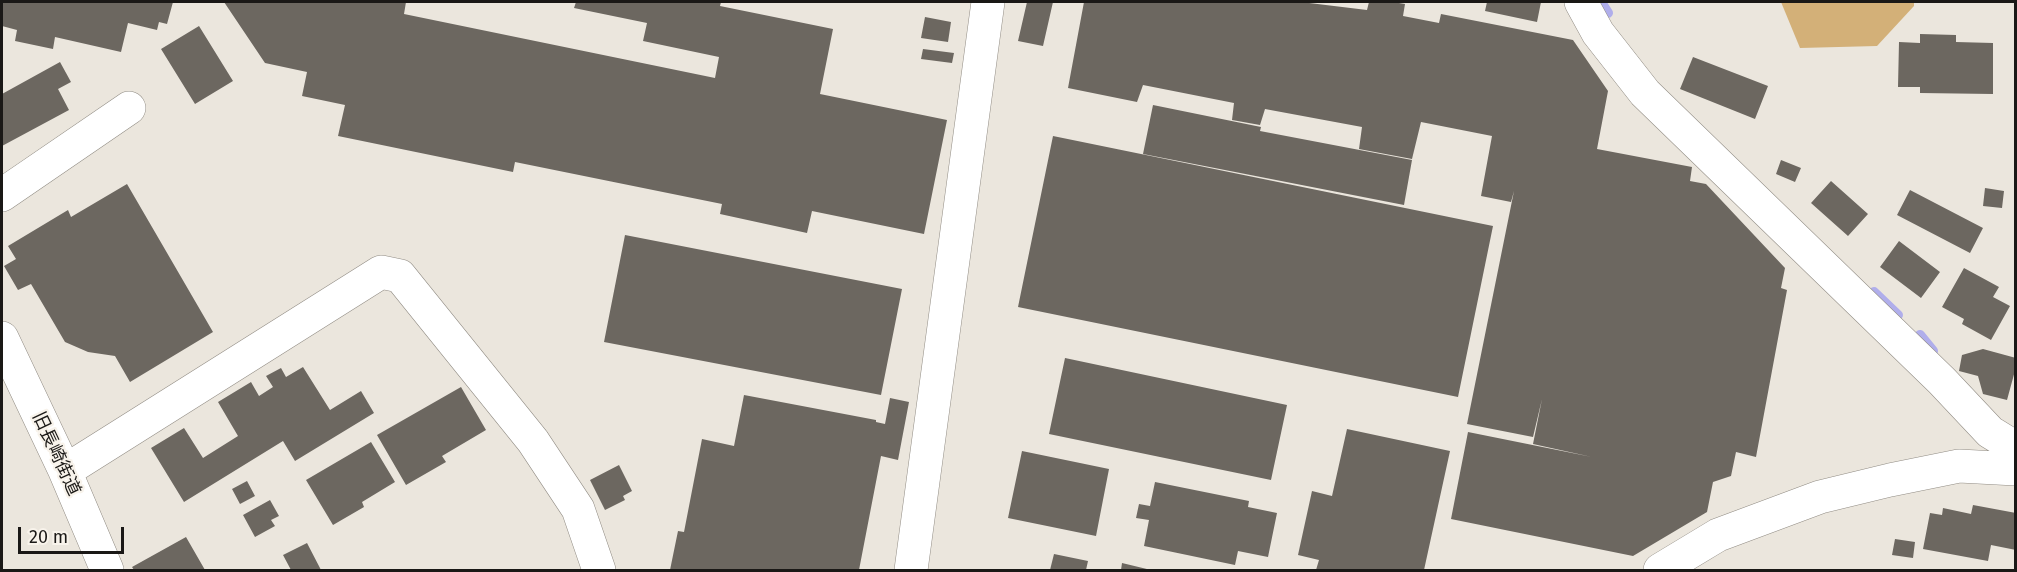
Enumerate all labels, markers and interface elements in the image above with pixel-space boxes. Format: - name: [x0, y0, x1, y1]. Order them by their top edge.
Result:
- street label: 旧長崎街道: [27, 409, 85, 499]
- scale bar: [21, 515, 128, 553]
- text: 20 m: [29, 526, 68, 548]

